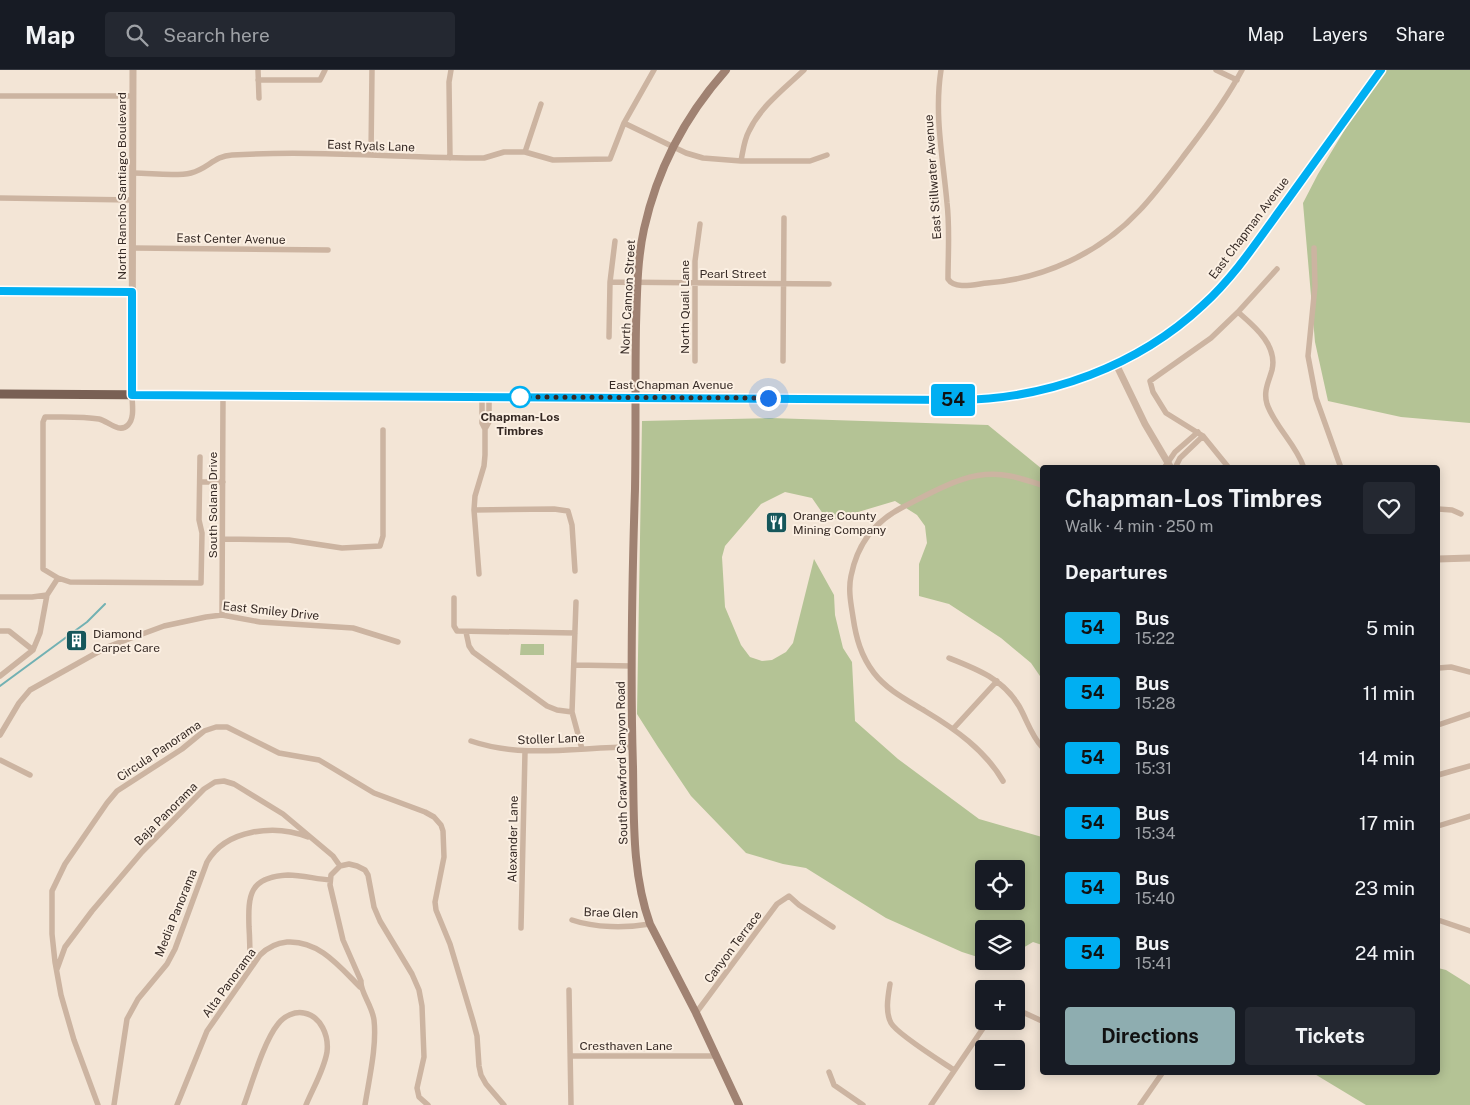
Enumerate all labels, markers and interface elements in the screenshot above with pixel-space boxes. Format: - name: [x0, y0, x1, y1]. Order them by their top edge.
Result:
- search box: [105, 12, 455, 57]
- text: Map: [25, 21, 75, 49]
- icon: search: [123, 21, 151, 49]
- text: Search here: [163, 24, 270, 46]
- text: Map: [1248, 24, 1284, 45]
- text: Layers: [1312, 24, 1368, 45]
- text: Share: [1396, 24, 1445, 45]
- street label: North Rancho Santiago Boulevard: [115, 92, 129, 280]
- street label: East Stillwater Avenue: [922, 114, 944, 240]
- street label: East Ryals Lane: [327, 137, 415, 155]
- street label: East Chapman Avenue: [1206, 174, 1292, 282]
- street label: East Center Avenue: [176, 231, 286, 247]
- street label: North Cannon Street: [618, 239, 638, 355]
- street label: North Quail Lane: [678, 260, 692, 354]
- street label: Pearl Street: [699, 267, 767, 281]
- street label: East Chapman Avenue: [609, 378, 733, 392]
- line badge: 54: [930, 384, 976, 416]
- marker: Chapman-Los Timbres: [509, 386, 531, 408]
- your location: [756, 386, 781, 411]
- text: 54: [941, 389, 965, 410]
- place label: Chapman-Los Timbres: [480, 410, 560, 438]
- street label: South Solana Drive: [206, 452, 220, 558]
- button: heart: [1363, 482, 1415, 534]
- text: Chapman-Los Timbres: [1065, 484, 1322, 512]
- place label: Orange County Mining Company: [793, 509, 887, 537]
- restaurant icon: Orange County Mining Company: [765, 511, 789, 535]
- text: Walk · 4 min · 250 m: [1065, 517, 1213, 536]
- text: Departures: [1065, 561, 1168, 583]
- street label: East Smiley Drive: [222, 599, 320, 623]
- text: Bus: [1135, 607, 1169, 629]
- text: 54: [1081, 617, 1104, 638]
- text: 5 min: [1366, 617, 1415, 639]
- place label: Diamond Carpet Care: [93, 627, 160, 655]
- building icon: Diamond Carpet Care: [65, 629, 89, 653]
- text: 15:22: [1135, 629, 1175, 648]
- text: Bus: [1135, 672, 1169, 694]
- street label: South Crawford Canyon Road: [614, 681, 630, 845]
- text: 54: [1081, 682, 1104, 703]
- text: 11 min: [1363, 682, 1415, 704]
- text: 15:28: [1135, 694, 1176, 713]
- street label: Circula Panorama: [114, 718, 204, 784]
- street label: Stoller Lane: [517, 731, 585, 747]
- text: Bus: [1135, 737, 1169, 759]
- text: 54: [1081, 747, 1104, 768]
- text: 14 min: [1358, 747, 1415, 769]
- text: 15:31: [1135, 759, 1172, 778]
- street label: Baja Panorama: [132, 780, 200, 848]
- street label: Alexander Lane: [505, 795, 521, 883]
- text: Bus: [1135, 802, 1169, 824]
- text: 54: [1081, 812, 1104, 833]
- text: 17 min: [1359, 812, 1415, 834]
- text: 15:34: [1135, 824, 1175, 843]
- map controls: [975, 860, 1025, 1090]
- button: locate: [975, 860, 1025, 910]
- street label: Media Panorama: [152, 867, 200, 959]
- text: Bus: [1135, 867, 1169, 889]
- text: 54: [1081, 877, 1104, 898]
- text: 23 min: [1355, 877, 1415, 899]
- text: 15:40: [1135, 889, 1175, 908]
- street label: Brae Glen: [583, 905, 639, 921]
- street label: Canyon Terrace: [701, 908, 765, 986]
- button: layers: [975, 920, 1025, 970]
- text: Bus: [1135, 932, 1169, 954]
- text: 54: [1081, 942, 1104, 963]
- text: 24 min: [1355, 942, 1415, 964]
- street label: Alta Panorama: [199, 946, 259, 1020]
- text: 15:41: [1135, 954, 1172, 973]
- button: +: [975, 980, 1025, 1030]
- button: Directions: [1065, 1007, 1235, 1065]
- button: Tickets: [1245, 1007, 1415, 1065]
- street label: Cresthaven Lane: [579, 1039, 673, 1053]
- button: −: [975, 1040, 1025, 1090]

